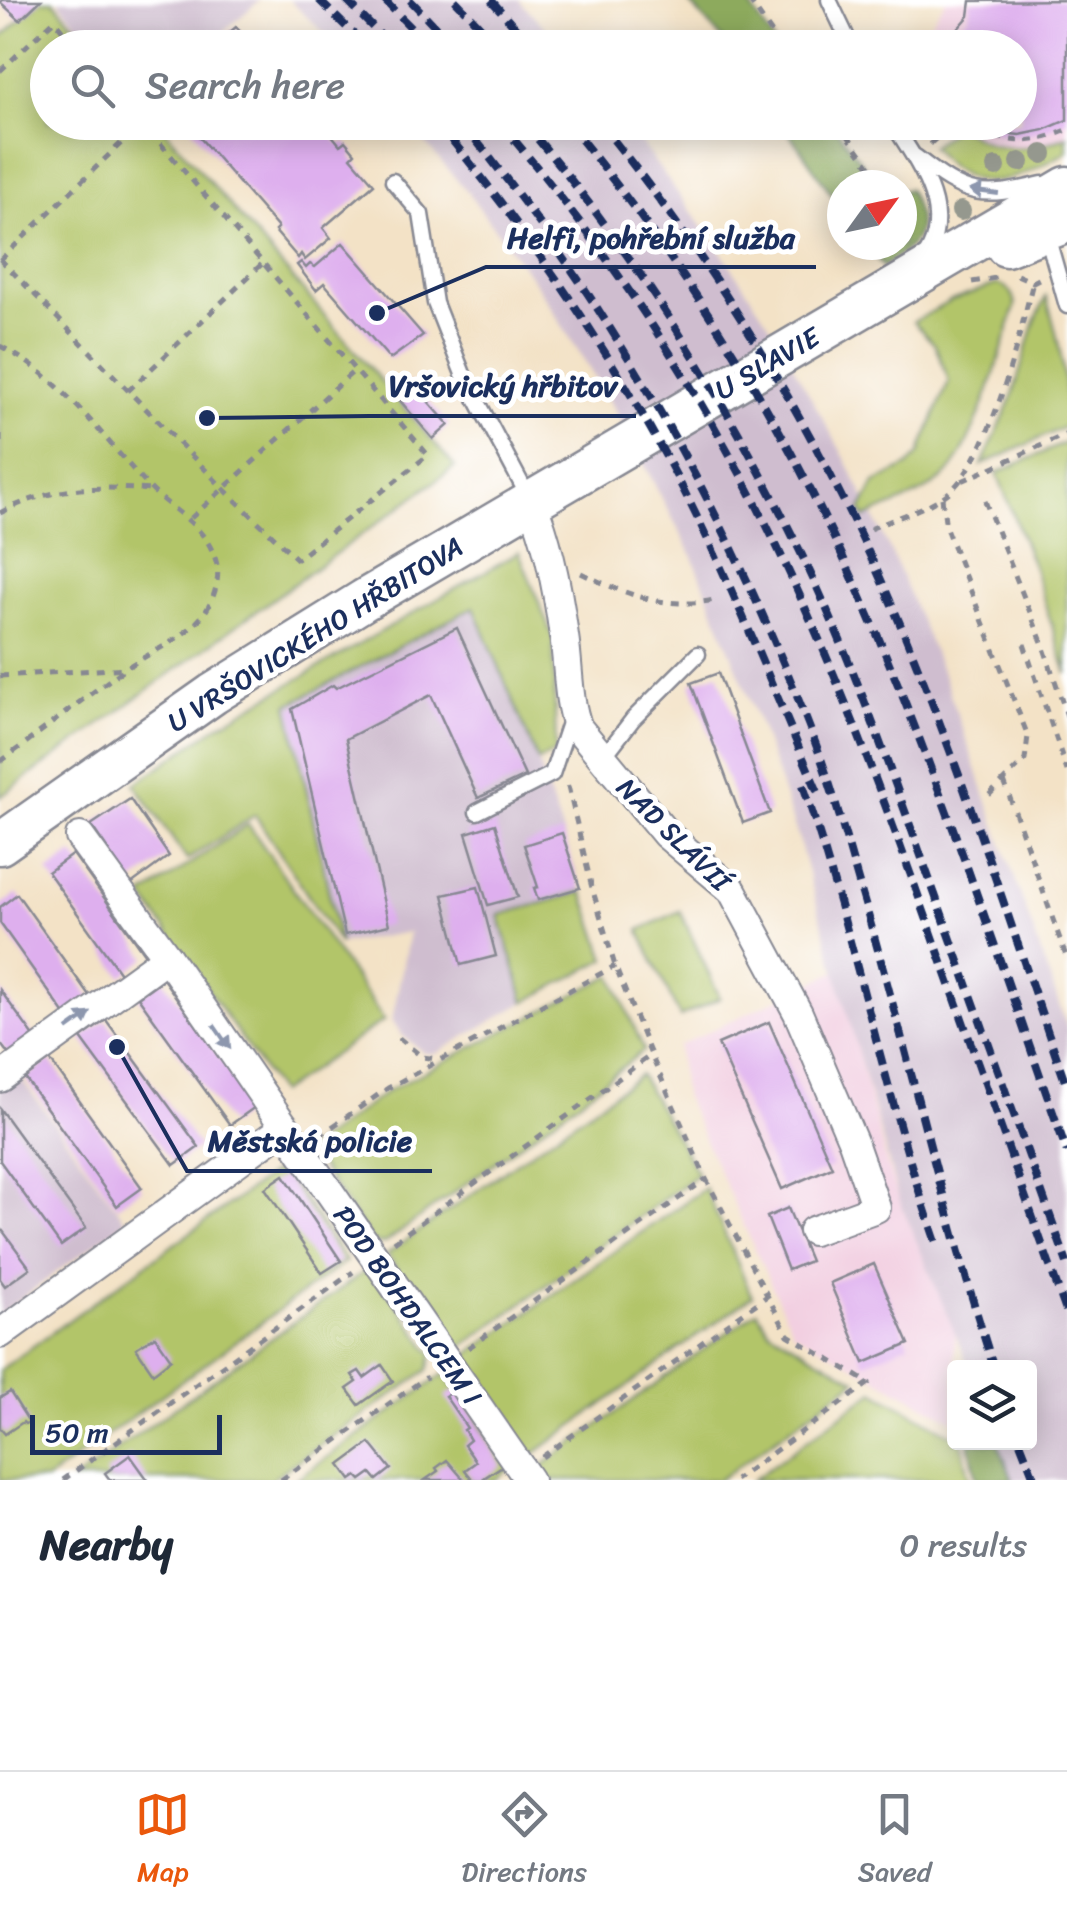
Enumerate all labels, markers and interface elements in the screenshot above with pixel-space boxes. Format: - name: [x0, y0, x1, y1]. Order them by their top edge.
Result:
- search box: [30, 30, 1037, 140]
- text: Search here: [145, 52, 345, 119]
- icon: search: [65, 58, 120, 113]
- north arrow: [827, 170, 917, 260]
- one-way arrow: [968, 183, 1000, 199]
- callout: Helfi, pohřební služba: [486, 207, 816, 267]
- text: Helfi, pohřební služba: [507, 211, 796, 265]
- street label: U SLAVIE: [705, 313, 831, 413]
- callout: Vršovický hřbitov: [369, 356, 636, 416]
- text: Vršovický hřbitov: [389, 359, 619, 413]
- street label: U VRŠOVICKÉHO HŘBITOVA: [157, 523, 473, 746]
- street label: NAD SLÁVIÍ: [604, 765, 744, 905]
- one-way arrow: [66, 1012, 92, 1031]
- one-way arrow: [212, 1024, 231, 1051]
- callout: Městská policie: [187, 1111, 432, 1171]
- text: Městská policie: [207, 1114, 413, 1168]
- street label: POD BOHDALCEM I: [320, 1195, 496, 1416]
- map controls: [947, 1360, 1037, 1450]
- button: layers: [947, 1360, 1037, 1450]
- text: 50 m: [45, 1408, 109, 1457]
- scale bar: [30, 1410, 222, 1454]
- text: Nearby: [40, 1508, 173, 1582]
- text: 0 results: [899, 1517, 1027, 1574]
- tab: Map: [135, 1787, 190, 1896]
- tab: Directions: [461, 1787, 587, 1896]
- tab: Saved: [858, 1787, 932, 1896]

